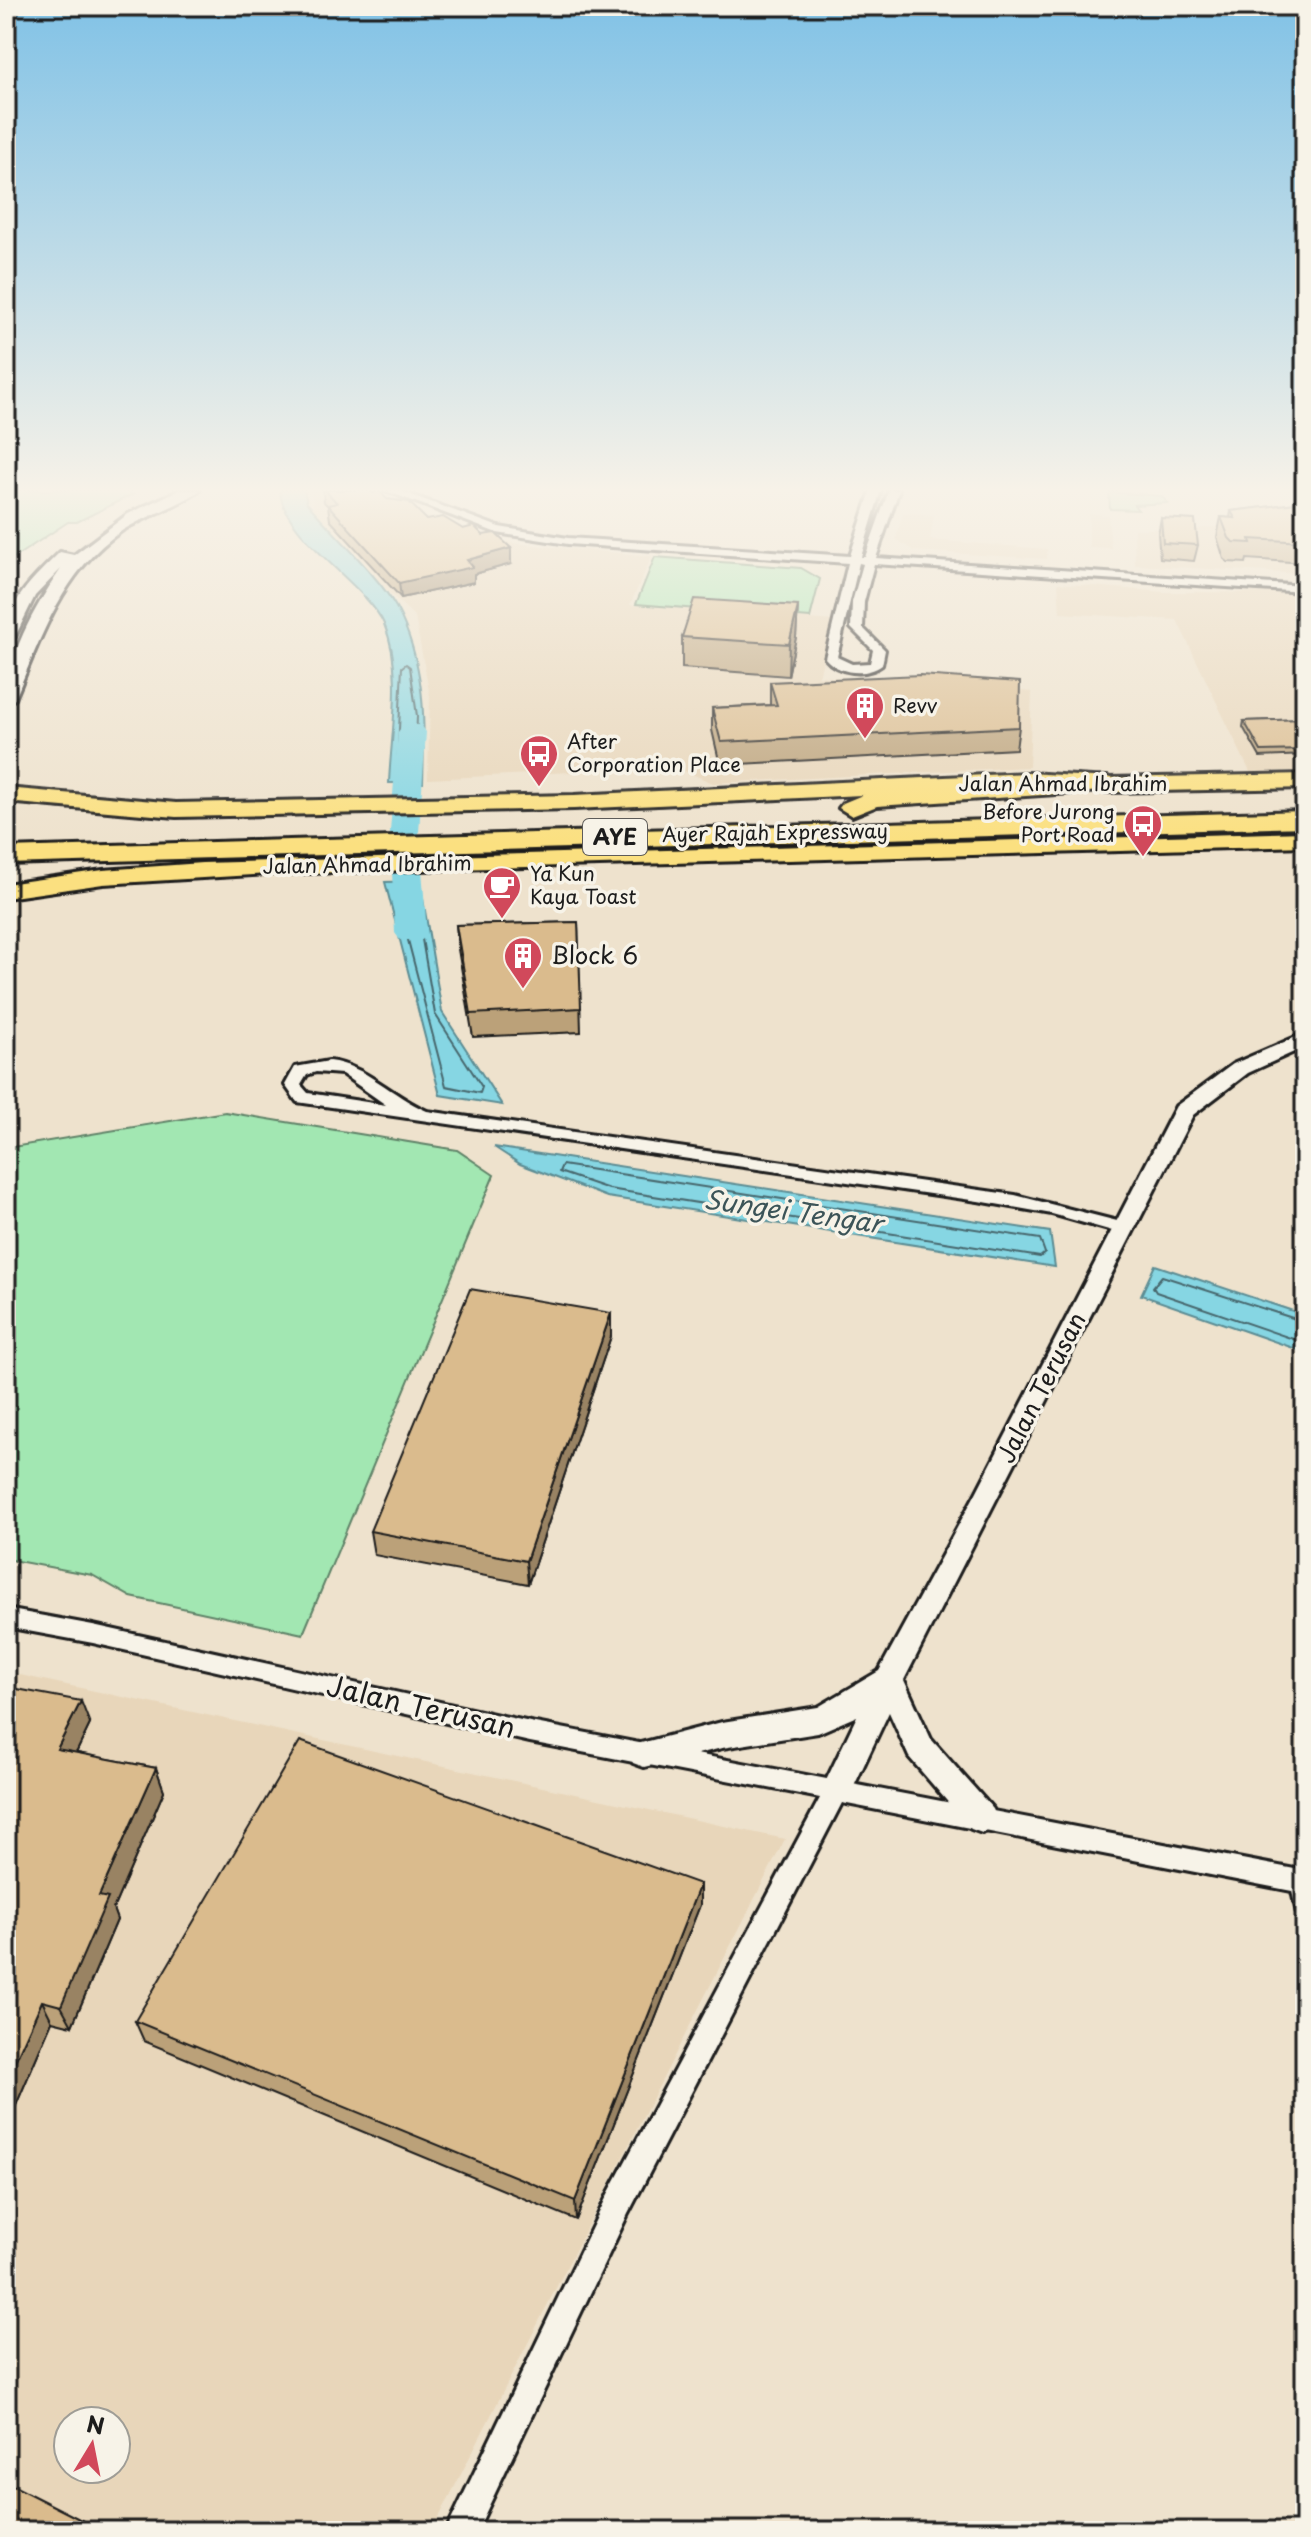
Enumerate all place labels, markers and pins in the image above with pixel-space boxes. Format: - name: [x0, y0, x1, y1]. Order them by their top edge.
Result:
- building icon: Revv: [844, 685, 886, 740]
- place label: Revv: [893, 690, 937, 720]
- place label: After Corporation Place: [567, 726, 741, 779]
- bus stop icon: After Corporation Place: [518, 733, 560, 788]
- place label: Before Jurong Port Road: [982, 796, 1115, 849]
- bus stop icon: Before Jurong Port Road: [1122, 803, 1164, 858]
- place label: Ya Kun Kaya Toast: [530, 858, 636, 911]
- cafe icon: Ya Kun Kaya Toast: [481, 865, 523, 920]
- building icon: Block 6: [502, 935, 544, 990]
- place label: Block 6: [551, 936, 638, 972]

